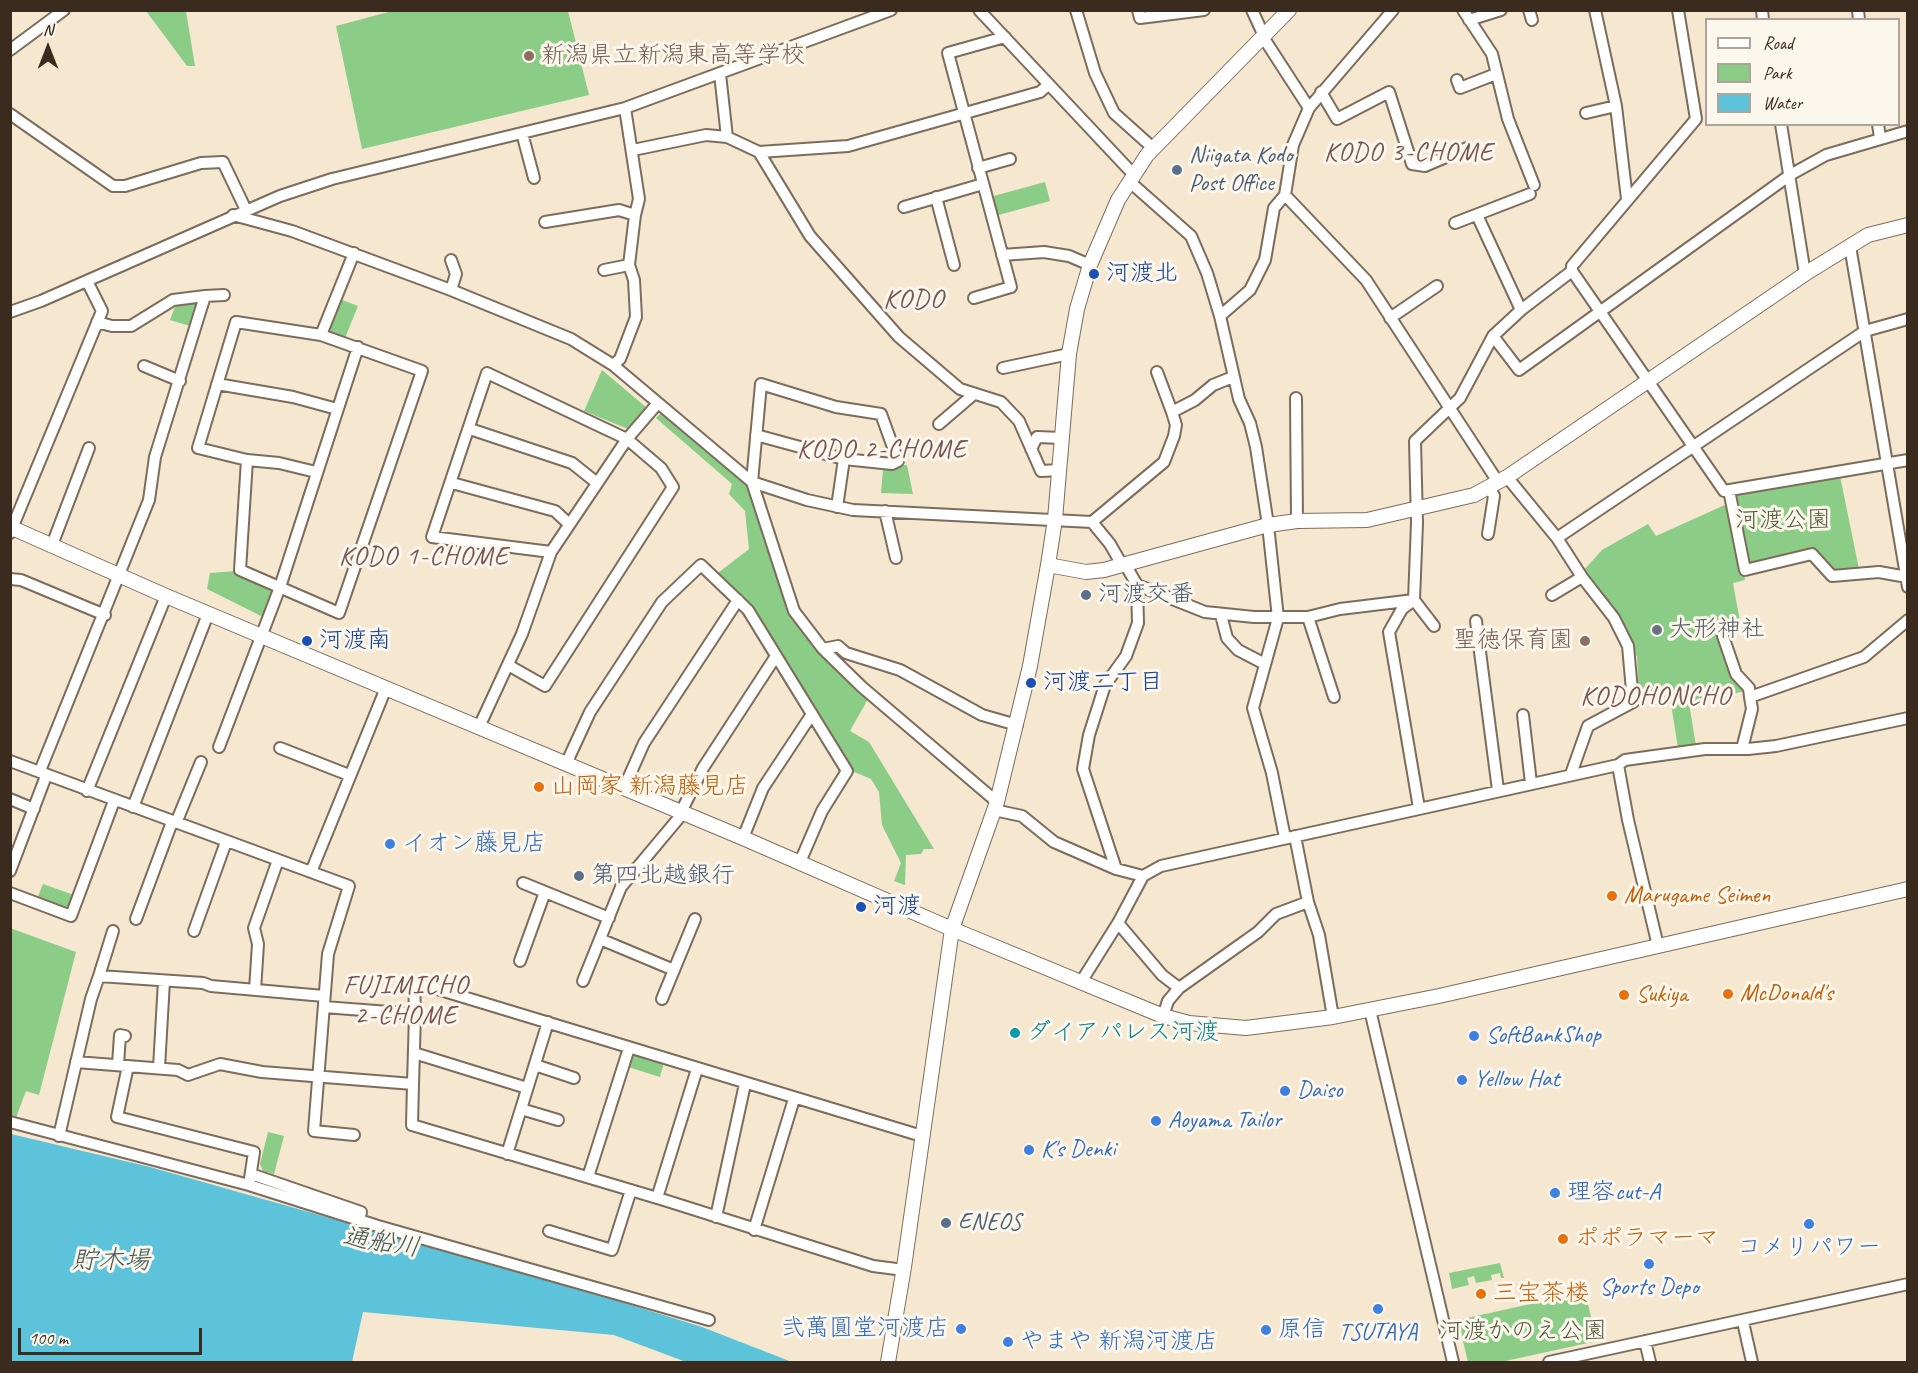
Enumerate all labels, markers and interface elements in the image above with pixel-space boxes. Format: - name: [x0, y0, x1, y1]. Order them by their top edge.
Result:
- north arrow: [18, 18, 78, 78]
- legend: [1705, 18, 1900, 126]
- text: N: [43, 20, 53, 40]
- text: Road: [1763, 32, 1793, 54]
- place label: 新潟県立新潟東高等学校: [541, 42, 805, 70]
- marker: 新潟県立新潟東高等学校: [522, 49, 536, 63]
- text: Park: [1763, 62, 1792, 84]
- text: Water: [1763, 92, 1802, 114]
- district label: KODO 3-CHOME: [1324, 137, 1494, 169]
- place label: Niigata Kodo Post Office: [1189, 142, 1293, 198]
- marker: Niigata Kodo Post Office: [1170, 163, 1184, 177]
- place label: 河渡北: [1106, 260, 1178, 288]
- marker: 河渡北: [1087, 267, 1101, 281]
- district label: KODO: [883, 284, 945, 316]
- district label: KODO 2-CHOME: [797, 434, 967, 466]
- park label: 河渡公園: [1735, 507, 1831, 535]
- district label: KODO 1-CHOME: [339, 541, 509, 573]
- place label: 河渡交番: [1098, 581, 1194, 609]
- marker: 河渡交番: [1079, 588, 1093, 602]
- place label: 大形神社: [1669, 616, 1765, 644]
- marker: 大形神社: [1650, 623, 1664, 637]
- place label: 河渡南: [319, 627, 391, 655]
- place label: 聖徳保育園: [1453, 627, 1573, 655]
- marker: 河渡南: [300, 634, 314, 648]
- marker: 聖徳保育園: [1578, 634, 1592, 648]
- place label: 河渡二丁目: [1043, 669, 1163, 697]
- marker: 河渡二丁目: [1024, 676, 1038, 690]
- district label: KODOHONCHO: [1580, 681, 1732, 713]
- place label: 山岡家 新潟藤見店: [551, 773, 749, 801]
- marker: 山岡家 新潟藤見店: [532, 780, 546, 794]
- place label: イオン藤見店: [402, 830, 546, 858]
- marker: イオン藤見店: [383, 837, 397, 851]
- place label: 第四北越銀行: [591, 862, 735, 890]
- marker: 第四北越銀行: [572, 869, 586, 883]
- place label: Marugame Seimen: [1624, 882, 1770, 910]
- marker: Marugame Seimen: [1605, 889, 1619, 903]
- place label: 河渡: [873, 893, 921, 921]
- marker: 河渡: [854, 900, 868, 914]
- district label: FUJIMICHO 2-CHOME: [343, 970, 469, 1032]
- place label: McDonald's: [1740, 980, 1833, 1008]
- place label: Sukiya: [1636, 981, 1688, 1009]
- marker: McDonald's: [1721, 987, 1735, 1001]
- marker: Sukiya: [1617, 988, 1631, 1002]
- place label: ダイアパレス河渡: [1027, 1019, 1219, 1047]
- place label: SoftBankShop: [1486, 1022, 1601, 1050]
- marker: ダイアパレス河渡: [1008, 1026, 1022, 1040]
- marker: SoftBankShop: [1467, 1029, 1481, 1043]
- place label: Yellow Hat: [1474, 1066, 1559, 1094]
- marker: Yellow Hat: [1455, 1073, 1469, 1087]
- place label: Daiso: [1297, 1077, 1343, 1105]
- marker: Daiso: [1278, 1084, 1292, 1098]
- place label: Aoyama Tailor: [1168, 1107, 1281, 1135]
- marker: Aoyama Tailor: [1149, 1114, 1163, 1128]
- place label: K's Denki: [1041, 1136, 1116, 1164]
- marker: K's Denki: [1022, 1143, 1036, 1157]
- place label: 理容cut-A: [1567, 1179, 1660, 1207]
- marker: 理容cut-A: [1548, 1186, 1562, 1200]
- place label: ENEOS: [958, 1209, 1021, 1237]
- marker: ENEOS: [939, 1216, 953, 1230]
- marker: コメリパワー: [1802, 1217, 1816, 1231]
- water label: 通船川: [340, 1221, 422, 1265]
- place label: ポポラマーマ: [1575, 1225, 1719, 1253]
- marker: ポポラマーマ: [1556, 1232, 1570, 1246]
- place label: コメリパワー: [1737, 1234, 1881, 1262]
- water label: 貯木場: [72, 1245, 150, 1277]
- marker: Sports Depo: [1642, 1257, 1656, 1271]
- place label: Sports Depo: [1599, 1274, 1699, 1302]
- place label: 三宝茶楼: [1493, 1280, 1589, 1308]
- marker: 三宝茶楼: [1474, 1287, 1488, 1301]
- marker: TSUTAYA: [1371, 1302, 1385, 1316]
- place label: 弐萬圓堂河渡店: [781, 1315, 949, 1343]
- scale bar: [21, 1316, 206, 1354]
- place label: 原信: [1278, 1316, 1326, 1344]
- park label: 河渡かのえ公園: [1439, 1318, 1607, 1346]
- place label: TSUTAYA: [1338, 1319, 1418, 1347]
- marker: 弐萬圓堂河渡店: [954, 1322, 968, 1336]
- marker: 原信: [1259, 1323, 1273, 1337]
- text: 100 m: [29, 1327, 68, 1349]
- place label: やまや 新潟河渡店: [1020, 1328, 1218, 1356]
- marker: やまや 新潟河渡店: [1001, 1335, 1015, 1349]

